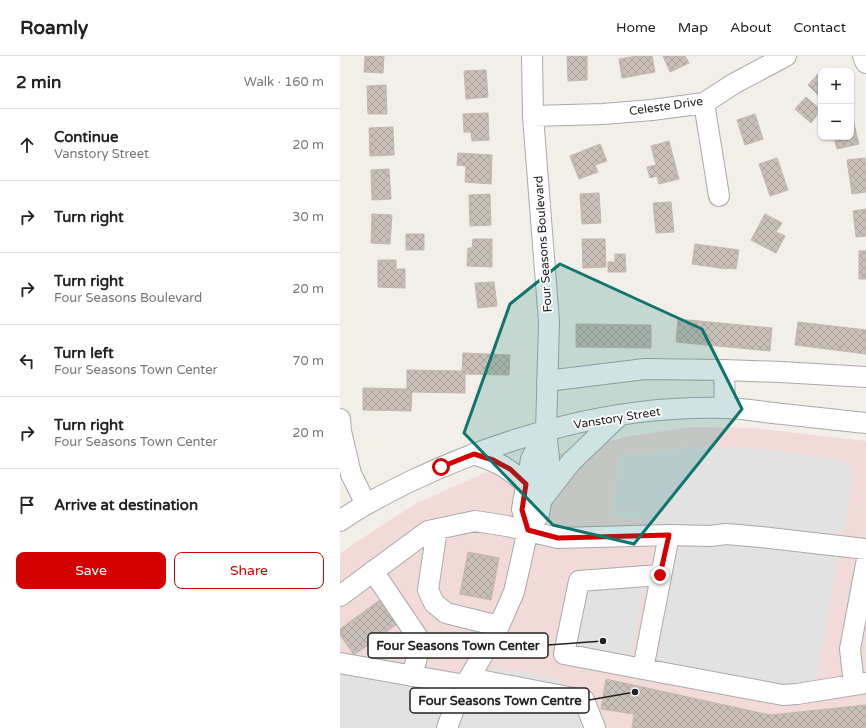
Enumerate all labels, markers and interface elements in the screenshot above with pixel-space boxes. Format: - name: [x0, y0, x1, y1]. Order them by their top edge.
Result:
- text: Roamly: [20, 17, 88, 39]
- text: Home: [616, 19, 656, 36]
- text: Map: [678, 19, 708, 36]
- text: About: [730, 19, 772, 36]
- text: Contact: [794, 19, 846, 36]
- map controls: [818, 68, 854, 140]
- button: +: [818, 68, 854, 104]
- text: 2 min: [16, 72, 61, 93]
- text: Walk · 160 m: [244, 74, 324, 90]
- street label: Celeste Drive: [628, 94, 704, 118]
- button: −: [818, 104, 854, 140]
- text: Continue: [54, 128, 118, 146]
- icon: ahead: [16, 134, 38, 156]
- text: 20 m: [292, 137, 324, 153]
- text: Vanstory Street: [54, 146, 149, 162]
- street label: Four Seasons Boulevard: [531, 175, 555, 313]
- icon: right: [16, 206, 38, 228]
- text: Turn right: [54, 208, 124, 226]
- text: 30 m: [292, 209, 324, 225]
- text: Turn right: [54, 272, 124, 290]
- icon: right: [16, 278, 38, 300]
- text: 20 m: [292, 281, 324, 297]
- text: Four Seasons Boulevard: [54, 290, 202, 306]
- text: Turn left: [54, 344, 114, 362]
- icon: left: [16, 350, 38, 372]
- text: 70 m: [292, 353, 324, 369]
- text: Four Seasons Town Center: [54, 362, 218, 378]
- street label: Vanstory Street: [573, 404, 662, 432]
- text: Turn right: [54, 416, 124, 434]
- icon: right: [16, 422, 38, 444]
- text: 20 m: [292, 425, 324, 441]
- text: Four Seasons Town Center: [54, 434, 218, 450]
- route start: [432, 458, 450, 476]
- icon: arrive: [16, 494, 38, 516]
- text: Arrive at destination: [54, 496, 198, 514]
- button: Save: [16, 552, 166, 589]
- button: Share: [174, 552, 324, 589]
- route end: [651, 566, 669, 584]
- callout: Four Seasons Town Center: [368, 633, 548, 658]
- text: Four Seasons Town Center: [376, 638, 541, 654]
- callout: Four Seasons Town Centre: [410, 688, 589, 713]
- text: Four Seasons Town Centre: [418, 693, 582, 709]

